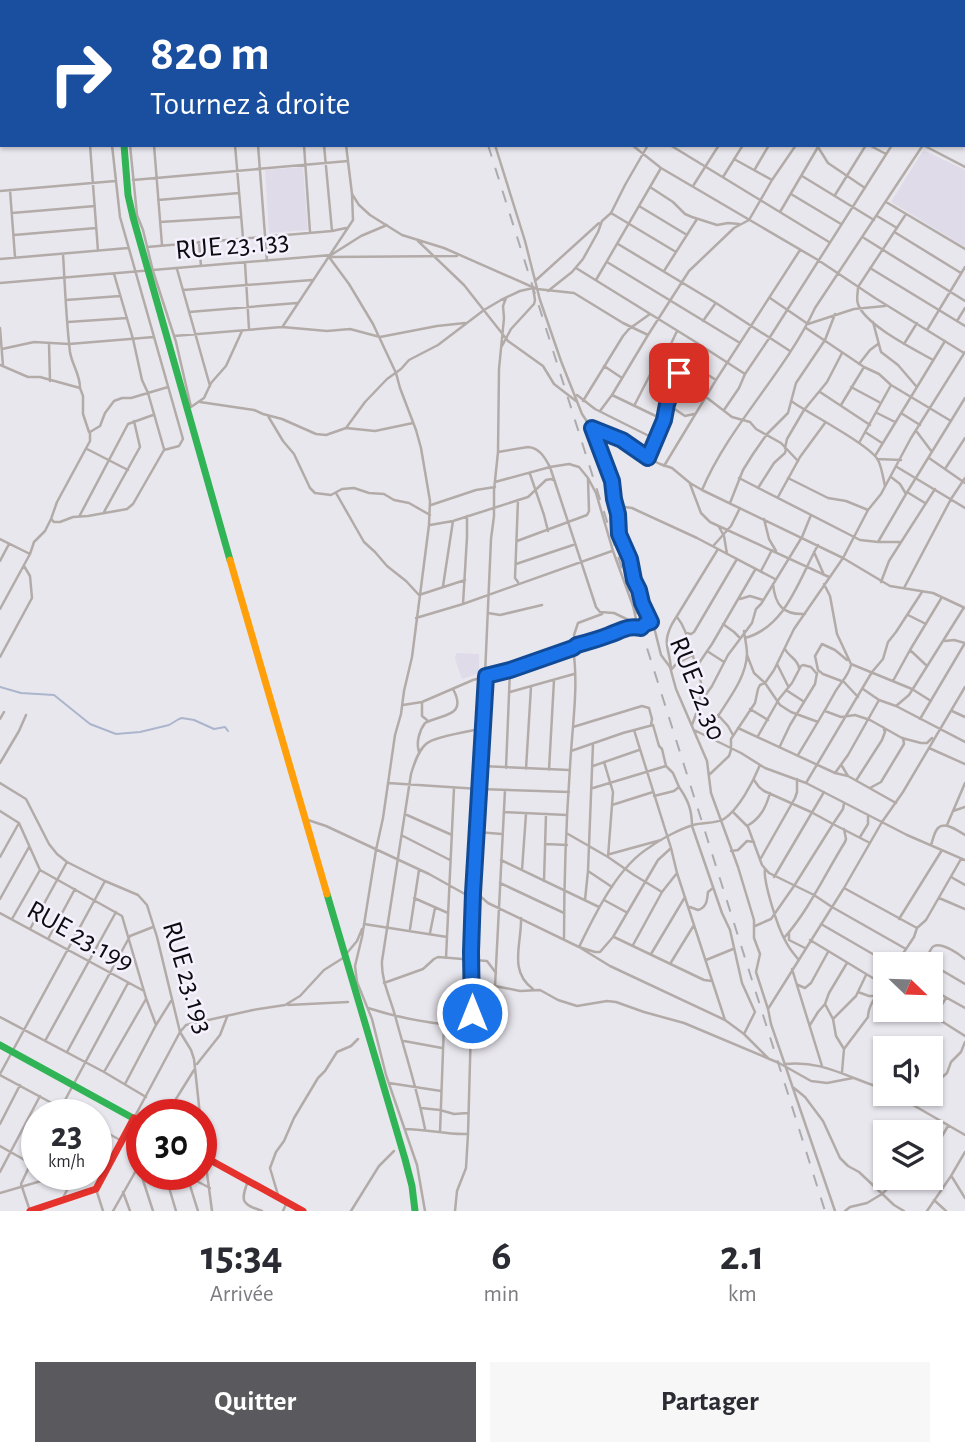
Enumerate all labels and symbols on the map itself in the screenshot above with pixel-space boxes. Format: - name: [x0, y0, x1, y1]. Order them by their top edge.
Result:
- street label: RUE 23.133: [174, 227, 290, 265]
- pin: [649, 343, 709, 403]
- street label: RUE 22.30: [664, 633, 731, 744]
- street label: RUE 23.199: [22, 896, 138, 977]
- street label: RUE 23.193: [157, 918, 217, 1037]
- north arrow: [873, 952, 943, 1022]
- position arrow: [435, 976, 509, 1050]
- speed limit sign: 30: [126, 1099, 217, 1190]

